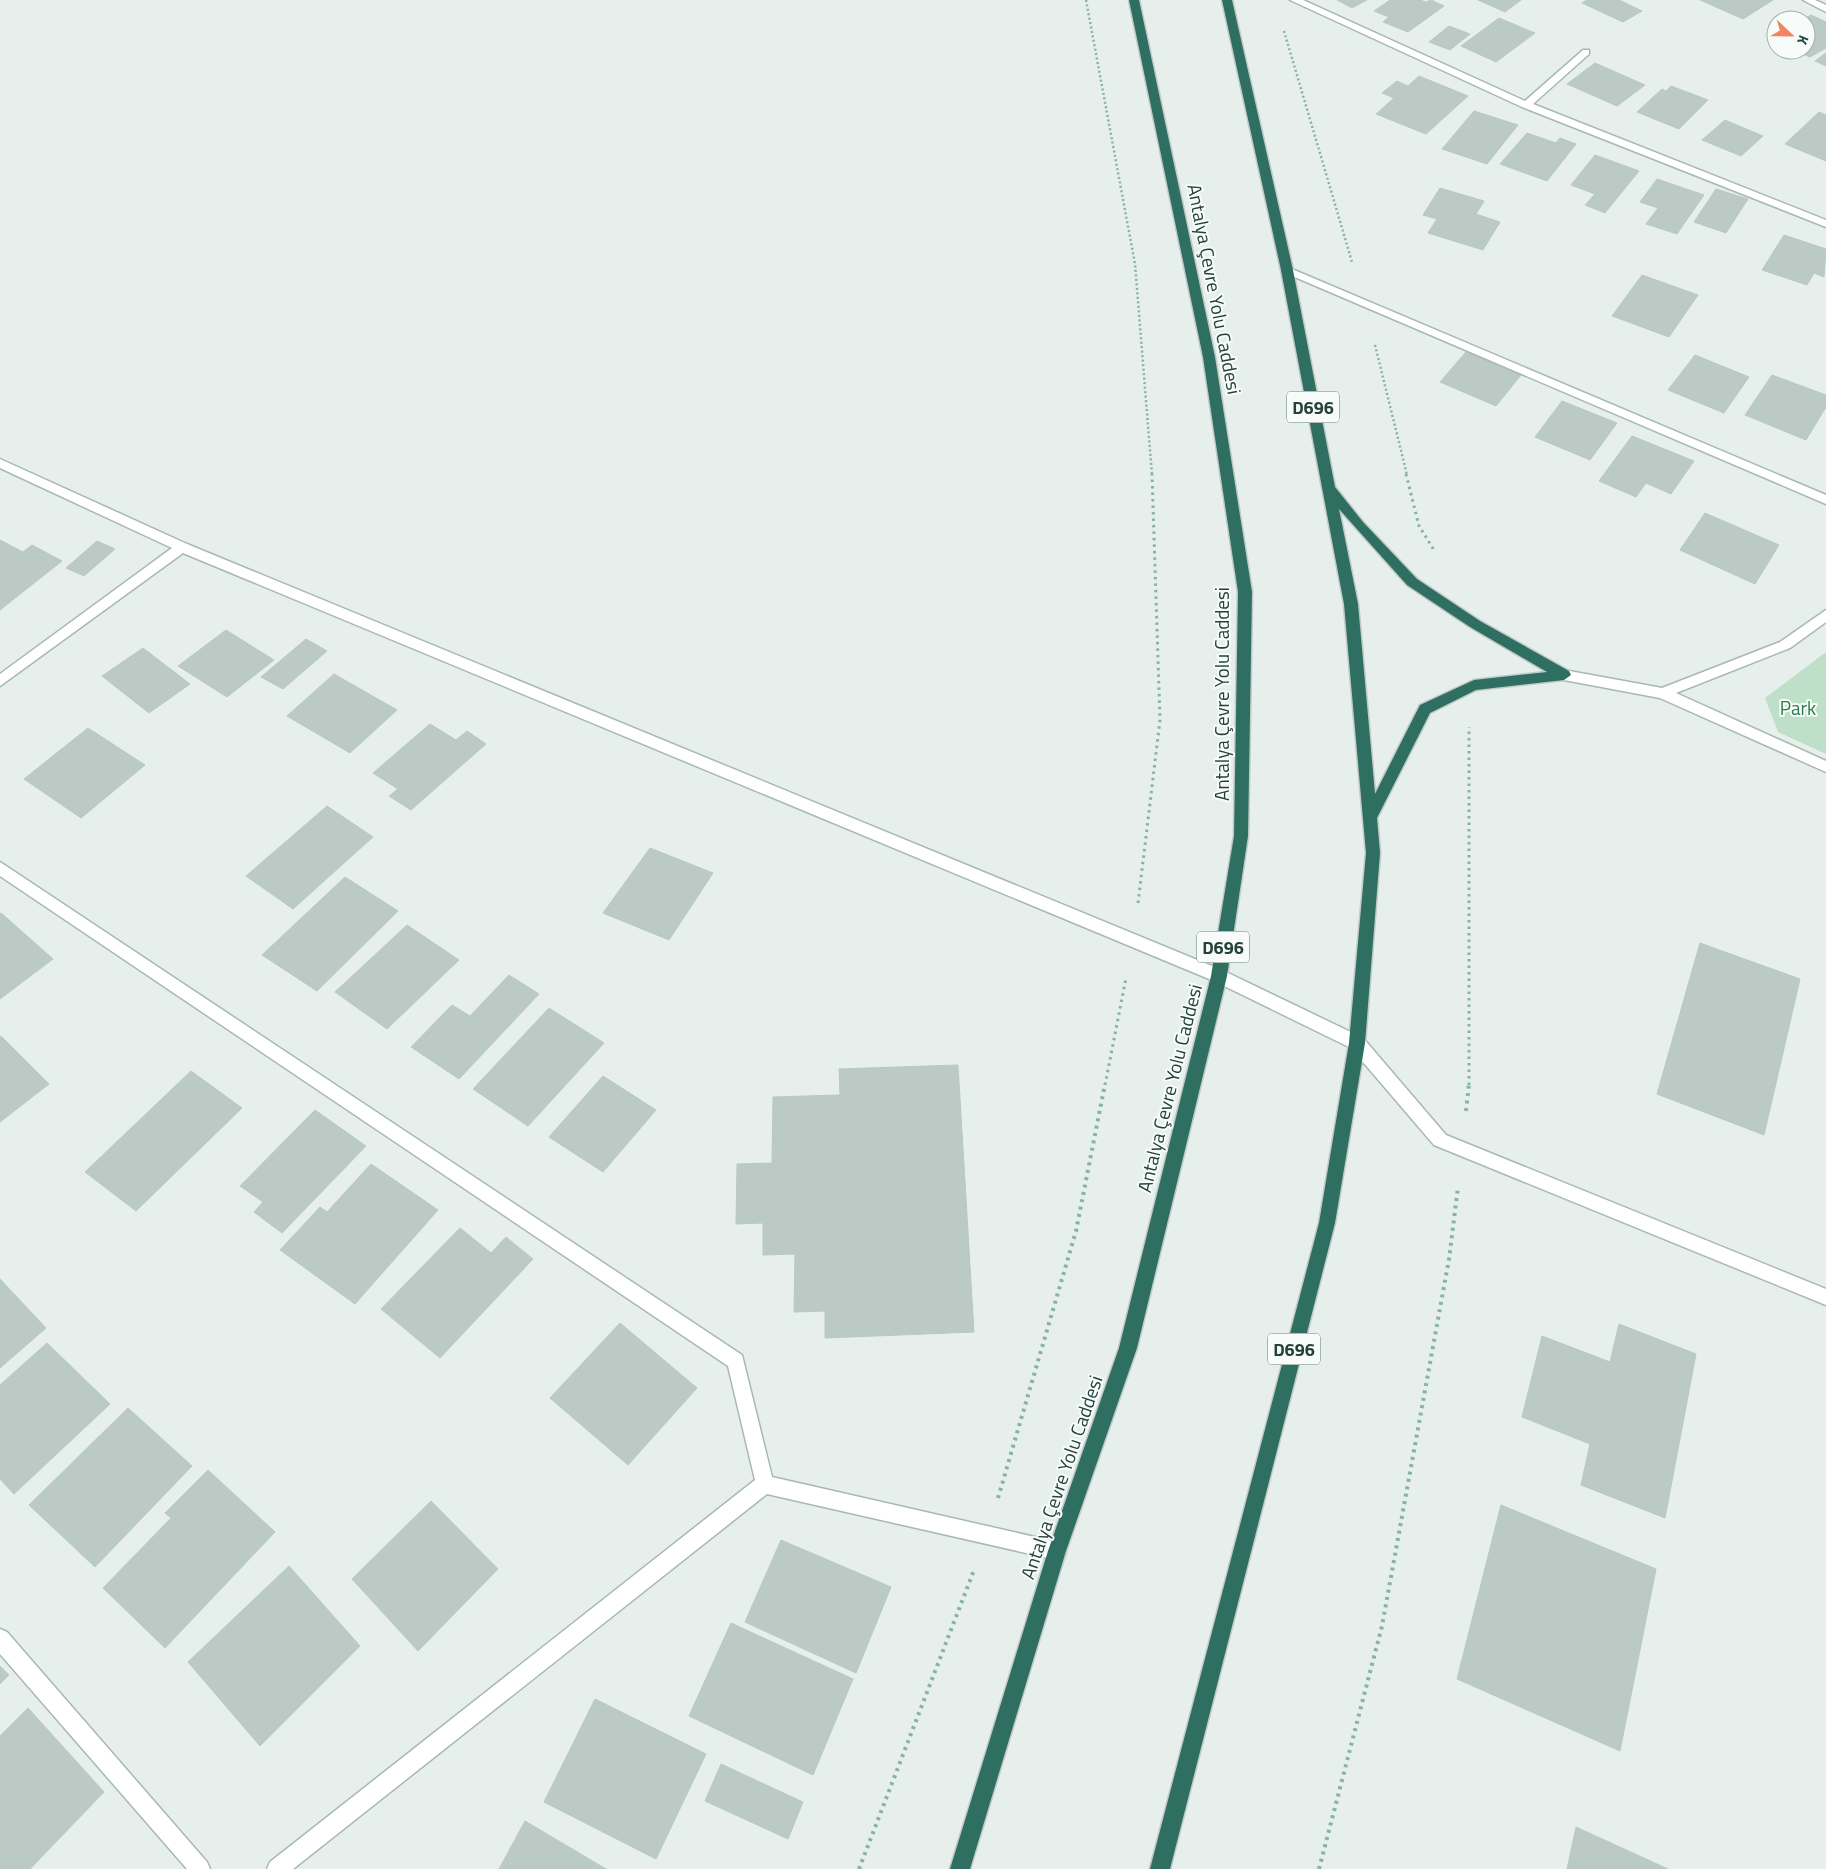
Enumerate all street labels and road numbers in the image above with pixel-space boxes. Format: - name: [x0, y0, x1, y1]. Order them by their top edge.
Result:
- street label: Antalya Çevre Yolu Caddesi: [1180, 181, 1250, 397]
- road number: D696: [1287, 392, 1339, 422]
- street label: Antalya Çevre Yolu Caddesi: [1207, 587, 1236, 801]
- road number: D696: [1197, 932, 1249, 962]
- street label: Antalya Çevre Yolu Caddesi: [1129, 981, 1209, 1195]
- road number: D696: [1268, 1334, 1320, 1365]
- street label: Antalya Çevre Yolu Caddesi: [1012, 1371, 1110, 1583]

